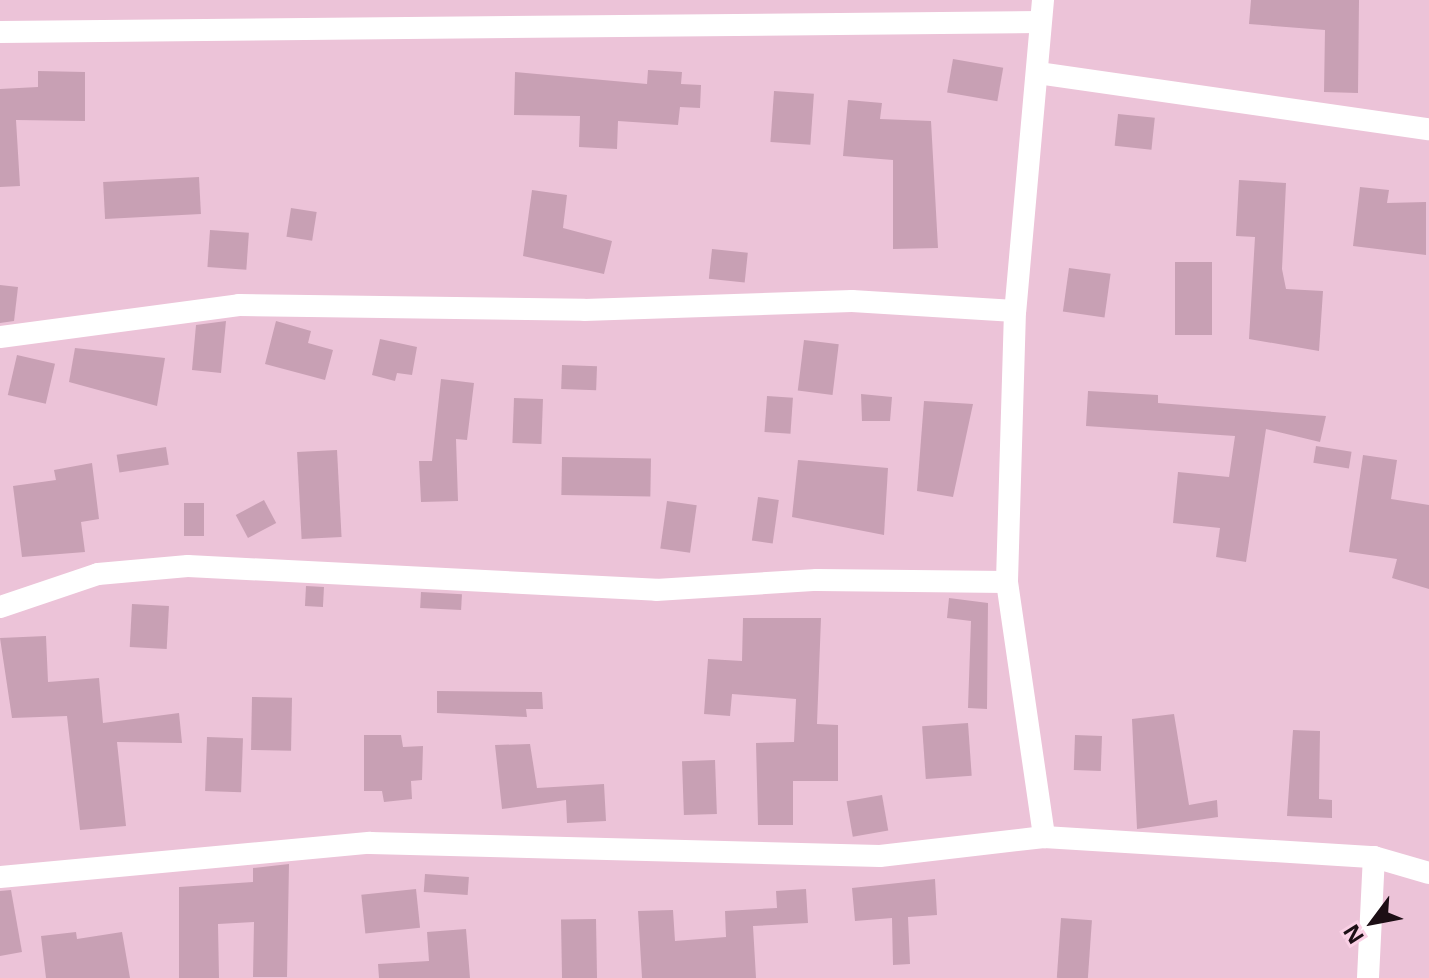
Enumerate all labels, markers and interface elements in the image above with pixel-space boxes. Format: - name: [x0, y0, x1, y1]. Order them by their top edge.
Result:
- north arrow: [1333, 882, 1413, 962]
- text: N: [1335, 919, 1370, 950]

